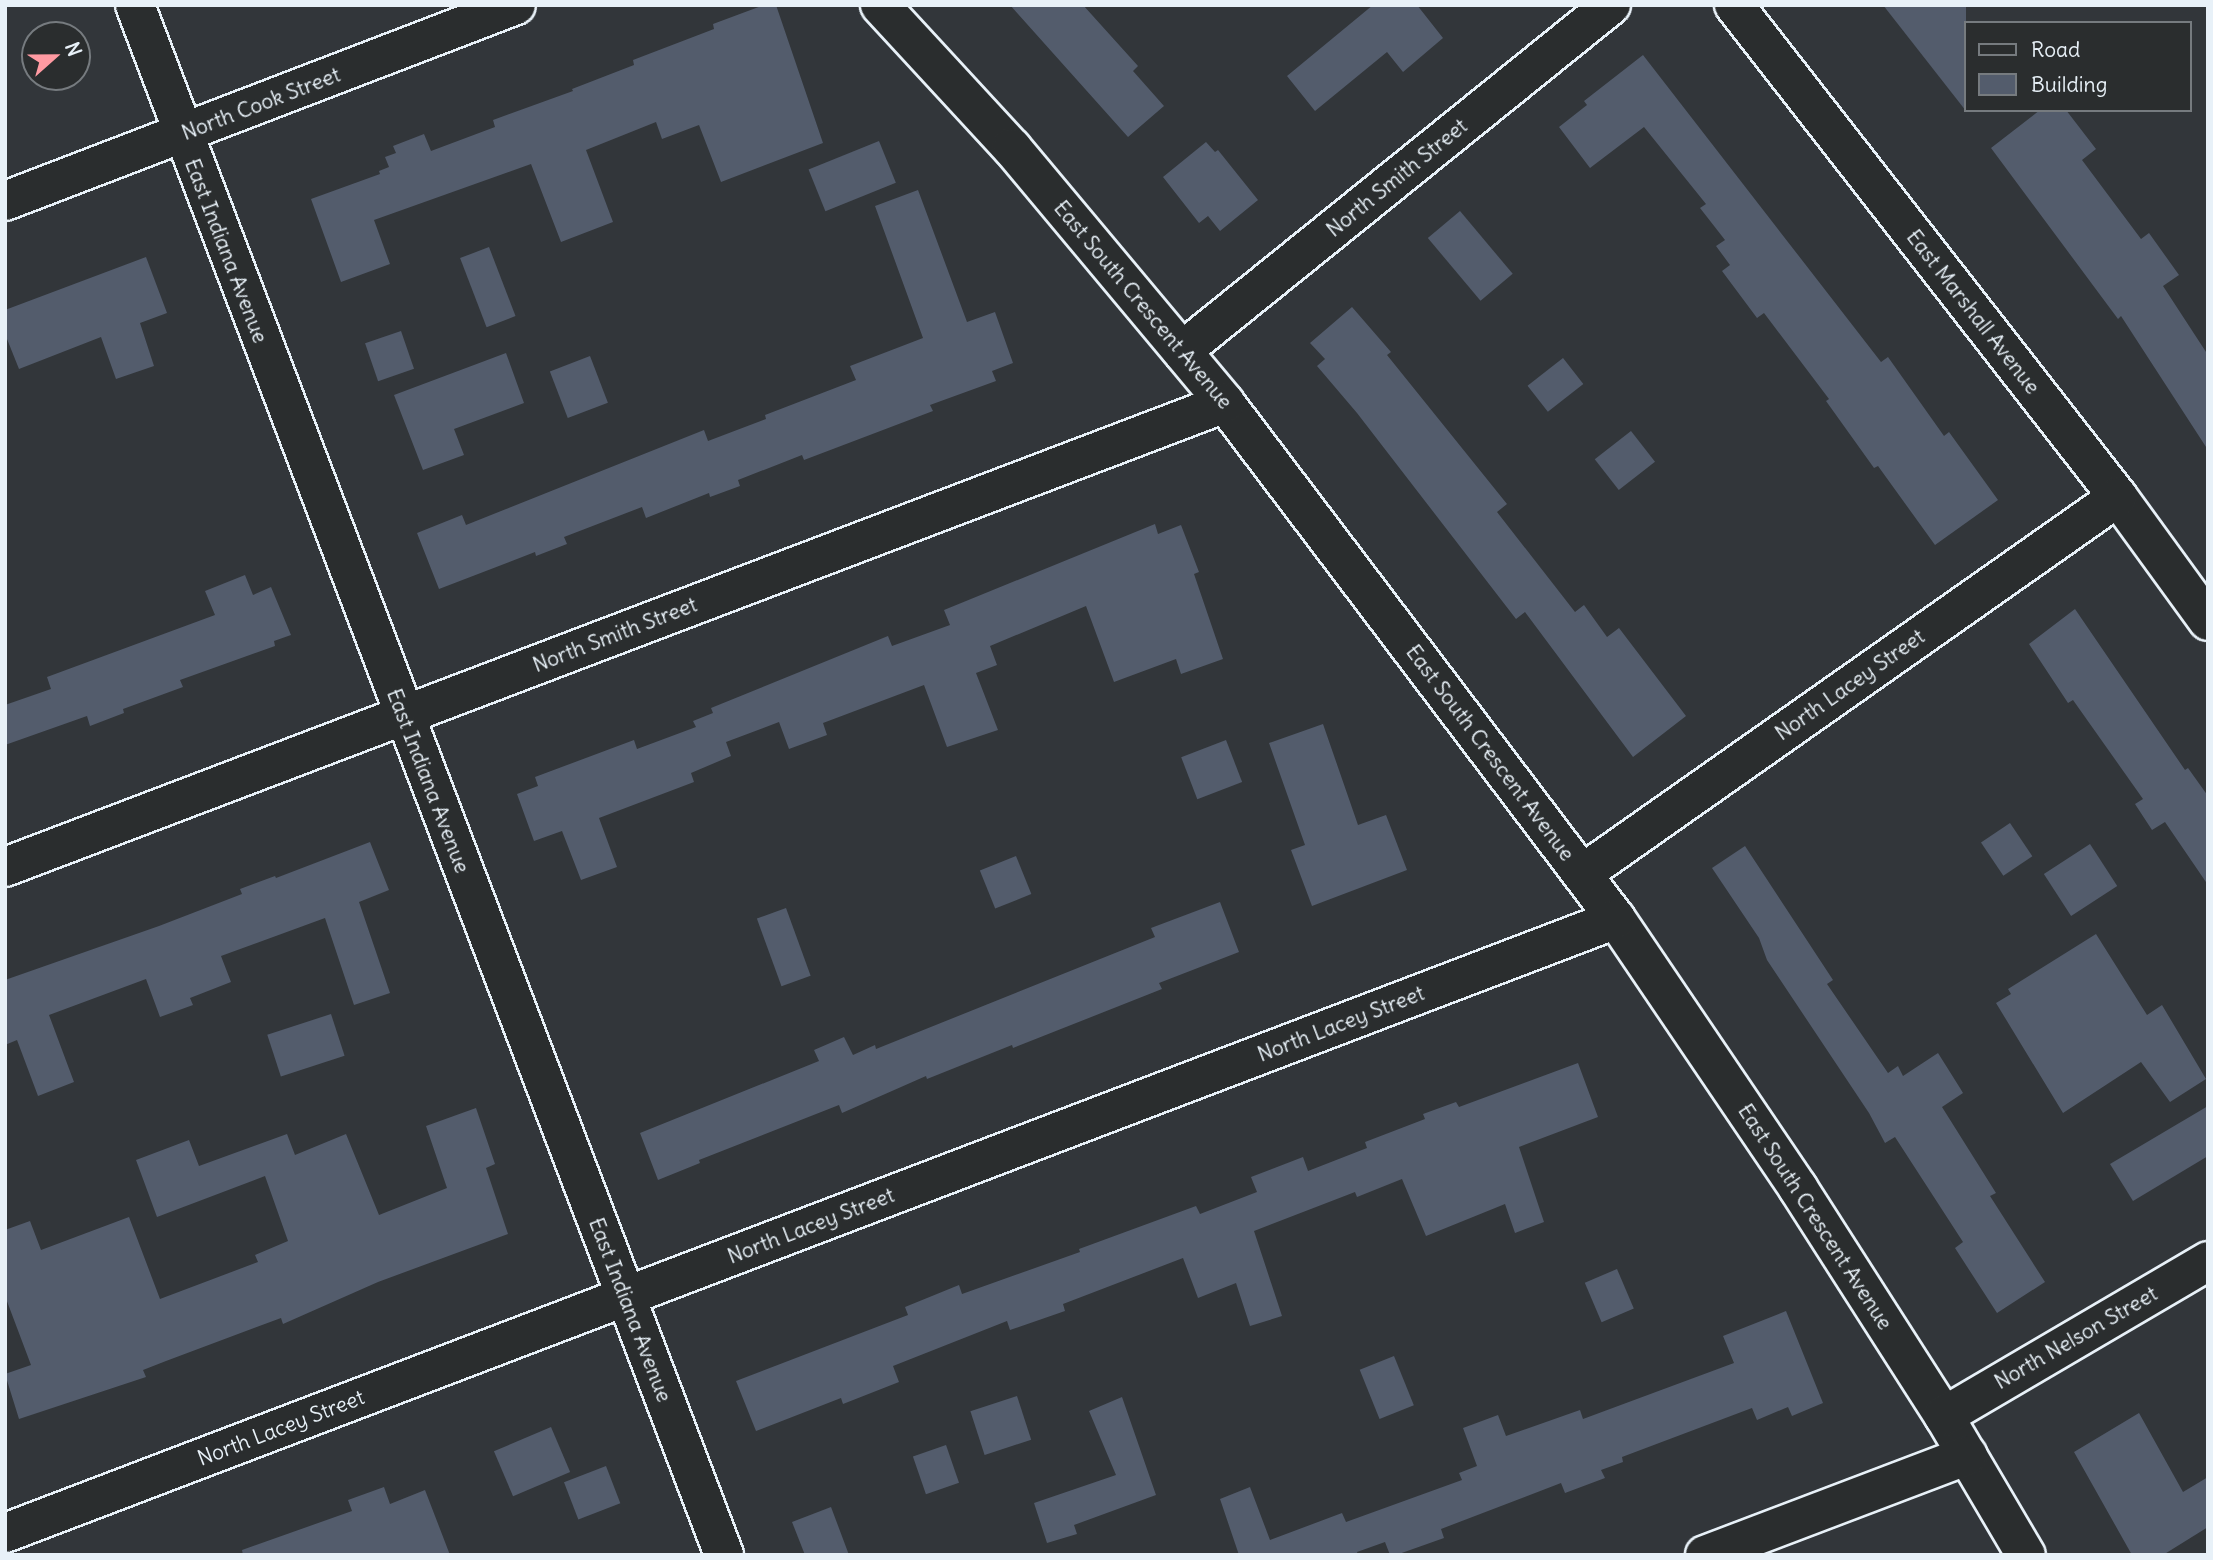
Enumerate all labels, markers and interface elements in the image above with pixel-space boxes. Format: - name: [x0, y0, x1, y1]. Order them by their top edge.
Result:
- north arrow: [21, 21, 91, 91]
- legend: [1965, 21, 2192, 112]
- text: Road: [2031, 36, 2080, 63]
- text: N: [60, 39, 87, 60]
- street label: North Cook Street: [178, 62, 344, 146]
- text: Building: [2031, 71, 2107, 98]
- street label: North Smith Street: [1321, 113, 1473, 243]
- street label: East Indiana Avenue: [179, 155, 273, 347]
- street label: East South Crescent Avenue: [1048, 196, 1238, 414]
- street label: East Marshall Avenue: [1901, 225, 2045, 399]
- street label: North Smith Street: [529, 592, 701, 678]
- street label: North Lacey Street: [1770, 624, 1930, 746]
- street label: East South Crescent Avenue: [1400, 640, 1580, 866]
- street label: East Indiana Avenue: [381, 685, 475, 877]
- street label: North Lacey Street: [1254, 981, 1428, 1067]
- street label: East South Crescent Avenue: [1732, 1099, 1898, 1335]
- street label: North Lacey Street: [724, 1183, 898, 1269]
- street label: East Indiana Avenue: [583, 1214, 677, 1406]
- street label: North Nelson Street: [1990, 1281, 2162, 1395]
- street label: North Lacey Street: [194, 1385, 368, 1471]

